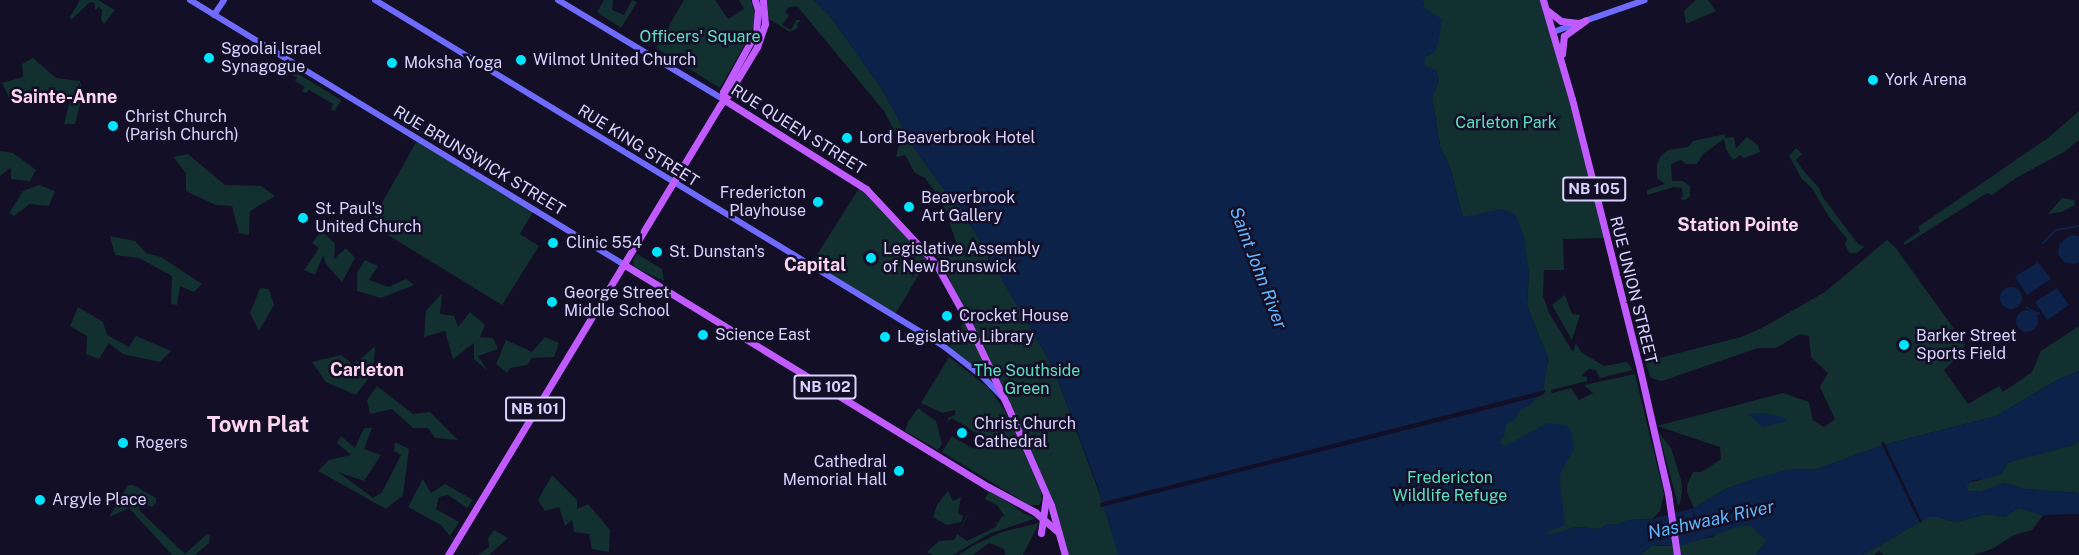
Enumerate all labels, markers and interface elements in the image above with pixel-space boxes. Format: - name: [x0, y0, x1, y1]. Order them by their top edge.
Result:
- park label: Officers' Square: [639, 27, 761, 47]
- place label: Sgoolai Israel Synagogue: [221, 39, 322, 77]
- place label: Wilmot United Church: [533, 50, 696, 70]
- marker: Sgoolai Israel Synagogue: [202, 51, 216, 65]
- place label: Moksha Yoga: [404, 53, 502, 73]
- marker: Wilmot United Church: [514, 53, 528, 67]
- marker: Moksha Yoga: [385, 56, 399, 70]
- place label: York Arena: [1885, 70, 1966, 90]
- marker: York Arena: [1866, 73, 1880, 87]
- street label: RUE QUEEN STREET: [727, 81, 869, 179]
- district label: Sainte-Anne: [11, 86, 117, 108]
- street label: RUE KING STREET: [574, 101, 702, 191]
- street label: RUE BRUNSWICK STREET: [390, 102, 568, 220]
- place label: Christ Church (Parish Church): [125, 107, 239, 145]
- park label: Carleton Park: [1455, 113, 1557, 133]
- marker: Christ Church (Parish Church): [106, 119, 120, 133]
- place label: Lord Beaverbrook Hotel: [859, 128, 1035, 148]
- marker: Lord Beaverbrook Hotel: [840, 131, 854, 145]
- road number: NB 105: [1561, 177, 1627, 201]
- place label: Fredericton Playhouse: [720, 183, 806, 221]
- place label: Beaverbrook Art Gallery: [921, 188, 1015, 226]
- marker: Fredericton Playhouse: [811, 195, 825, 209]
- place label: St. Paul's United Church: [315, 199, 421, 237]
- marker: Beaverbrook Art Gallery: [902, 200, 916, 214]
- water label: Saint John River: [1225, 204, 1291, 332]
- marker: St. Paul's United Church: [296, 211, 310, 225]
- street label: RUE UNION STREET: [1605, 214, 1661, 366]
- district label: Station Pointe: [1677, 214, 1799, 236]
- place label: Clinic 554: [566, 233, 642, 253]
- marker: Clinic 554: [544, 234, 562, 252]
- place label: Legislative Assembly of New Brunswick: [883, 239, 1040, 277]
- place label: St. Dunstan's: [669, 242, 765, 262]
- marker: St. Dunstan's: [650, 245, 664, 259]
- marker: Legislative Assembly of New Brunswick: [864, 251, 878, 265]
- district label: Capital: [784, 254, 846, 276]
- place label: George Street Middle School: [564, 283, 670, 321]
- marker: George Street Middle School: [545, 295, 559, 309]
- place label: Crocket House: [959, 306, 1069, 326]
- marker: Crocket House: [940, 309, 954, 323]
- place label: Science East: [715, 325, 811, 345]
- place label: Barker Street Sports Field: [1916, 326, 2016, 364]
- place label: Legislative Library: [897, 327, 1034, 347]
- marker: Science East: [696, 328, 710, 342]
- marker: Legislative Library: [878, 330, 892, 344]
- marker: Barker Street Sports Field: [1897, 338, 1911, 352]
- district label: Carleton: [330, 359, 404, 381]
- park label: The Southside Green: [974, 361, 1080, 399]
- road number: NB 102: [794, 375, 856, 399]
- road number: NB 101: [505, 397, 565, 421]
- district label: Town Plat: [207, 412, 309, 438]
- place label: Christ Church Cathedral: [974, 414, 1076, 452]
- marker: Christ Church Cathedral: [955, 426, 969, 440]
- place label: Rogers: [135, 433, 188, 453]
- marker: Rogers: [116, 436, 130, 450]
- place label: Cathedral Memorial Hall: [783, 452, 887, 490]
- marker: Cathedral Memorial Hall: [892, 464, 906, 478]
- park label: Fredericton Wildlife Refuge: [1393, 468, 1507, 506]
- place label: Argyle Place: [52, 490, 147, 510]
- marker: Argyle Place: [33, 493, 47, 507]
- water label: Nashwaak River: [1646, 496, 1776, 544]

